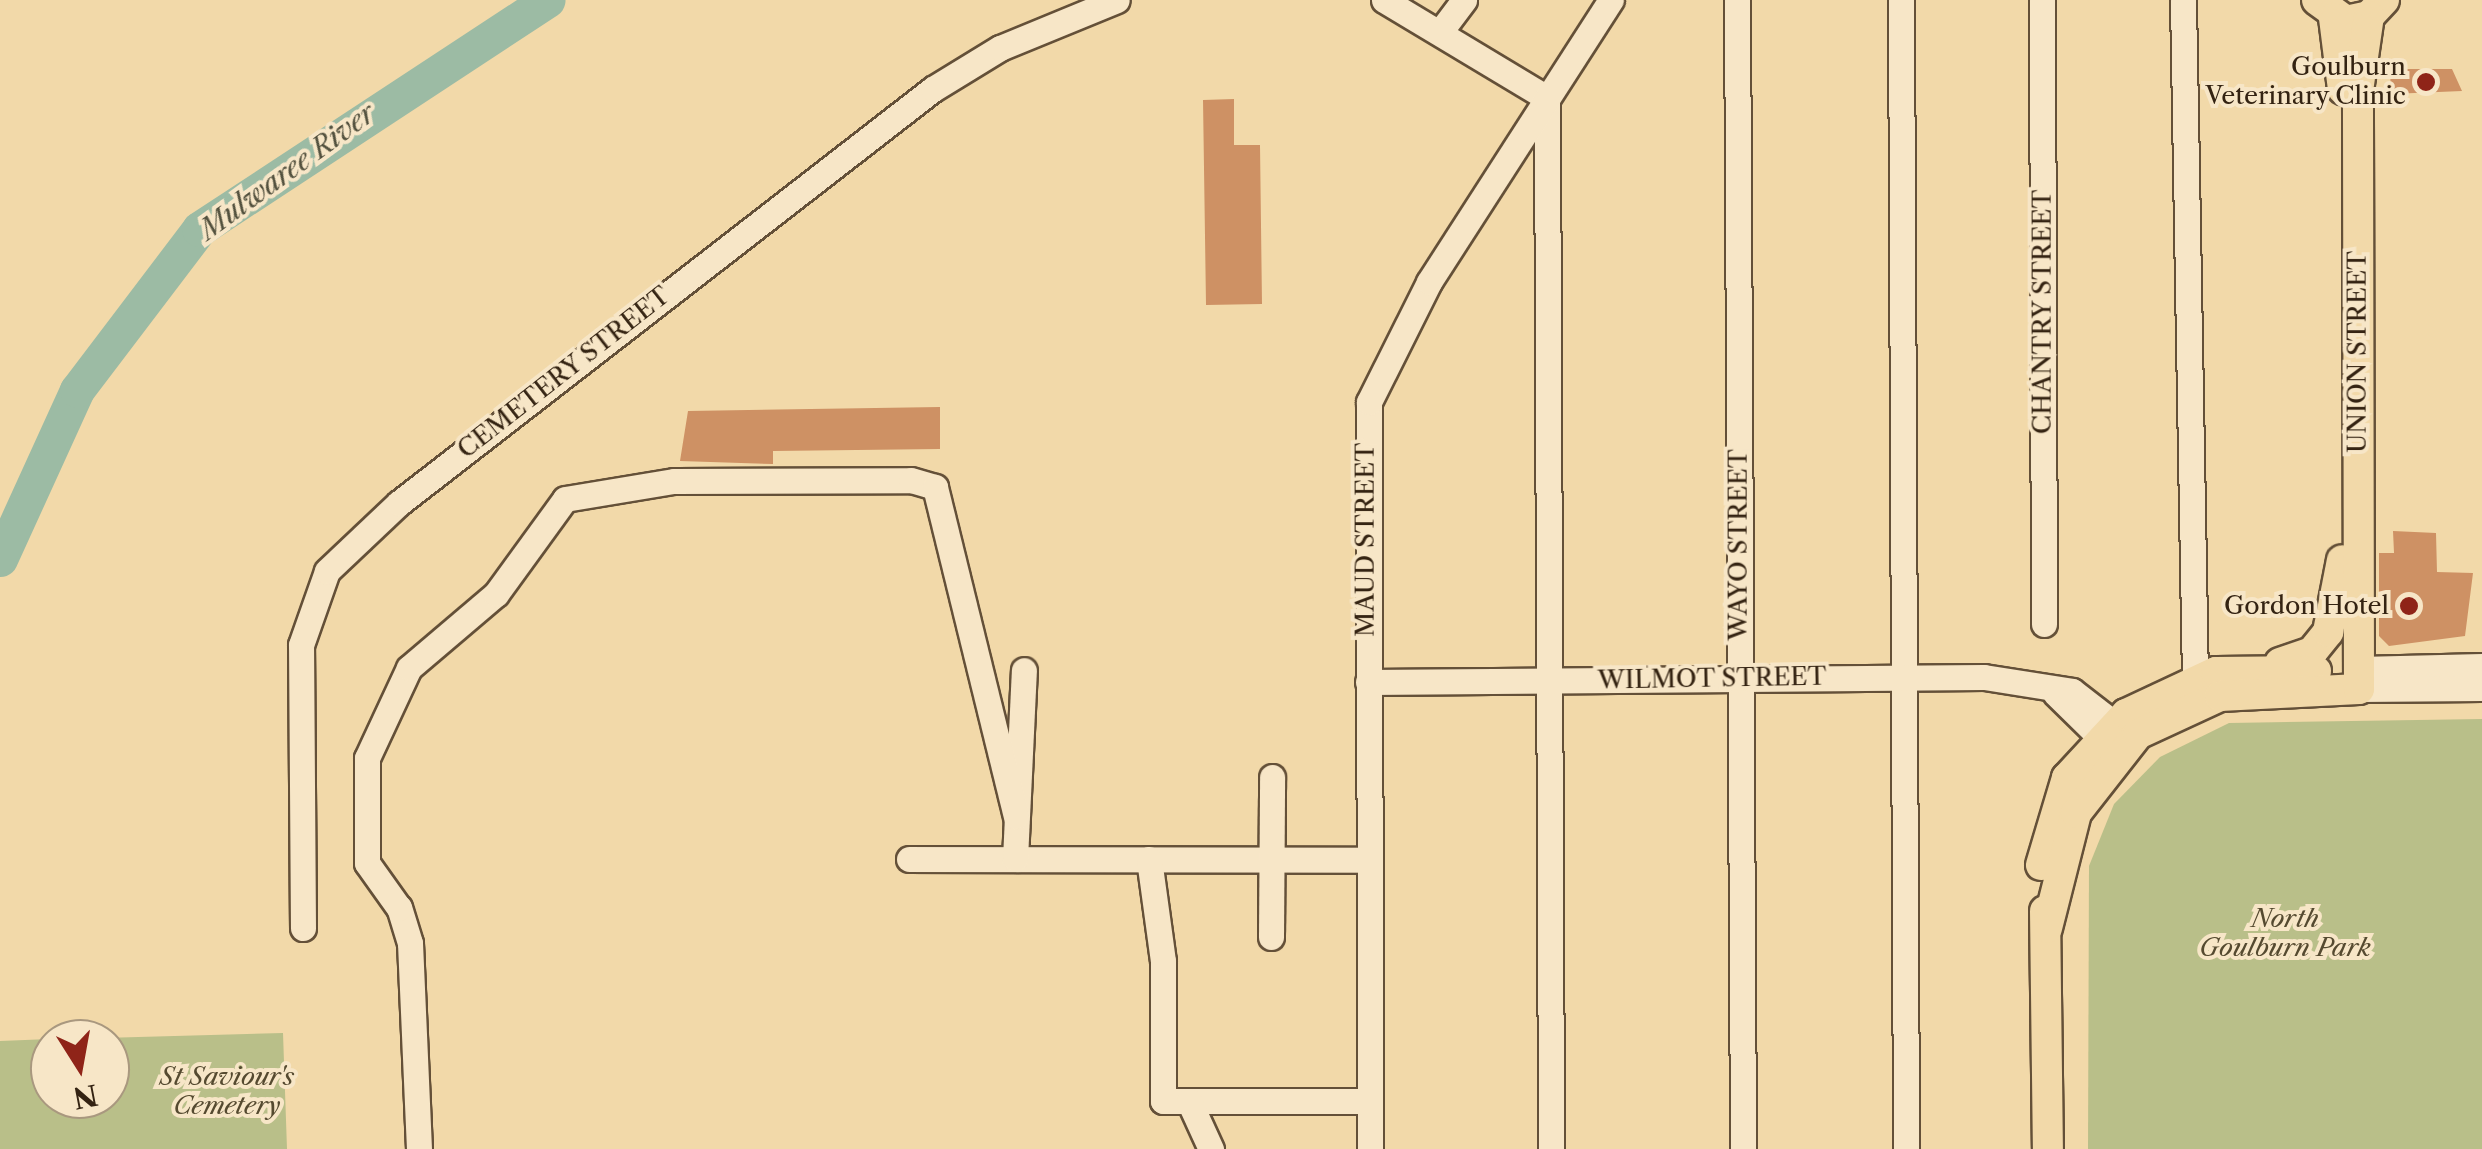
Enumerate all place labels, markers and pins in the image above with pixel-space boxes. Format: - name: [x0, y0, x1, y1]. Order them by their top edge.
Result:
- place label: Goulburn Veterinary Clinic: [2205, 53, 2406, 112]
- marker: Goulburn Veterinary Clinic: [2415, 71, 2437, 93]
- place label: Gordon Hotel: [2224, 591, 2389, 621]
- marker: Gordon Hotel: [2398, 595, 2420, 617]

